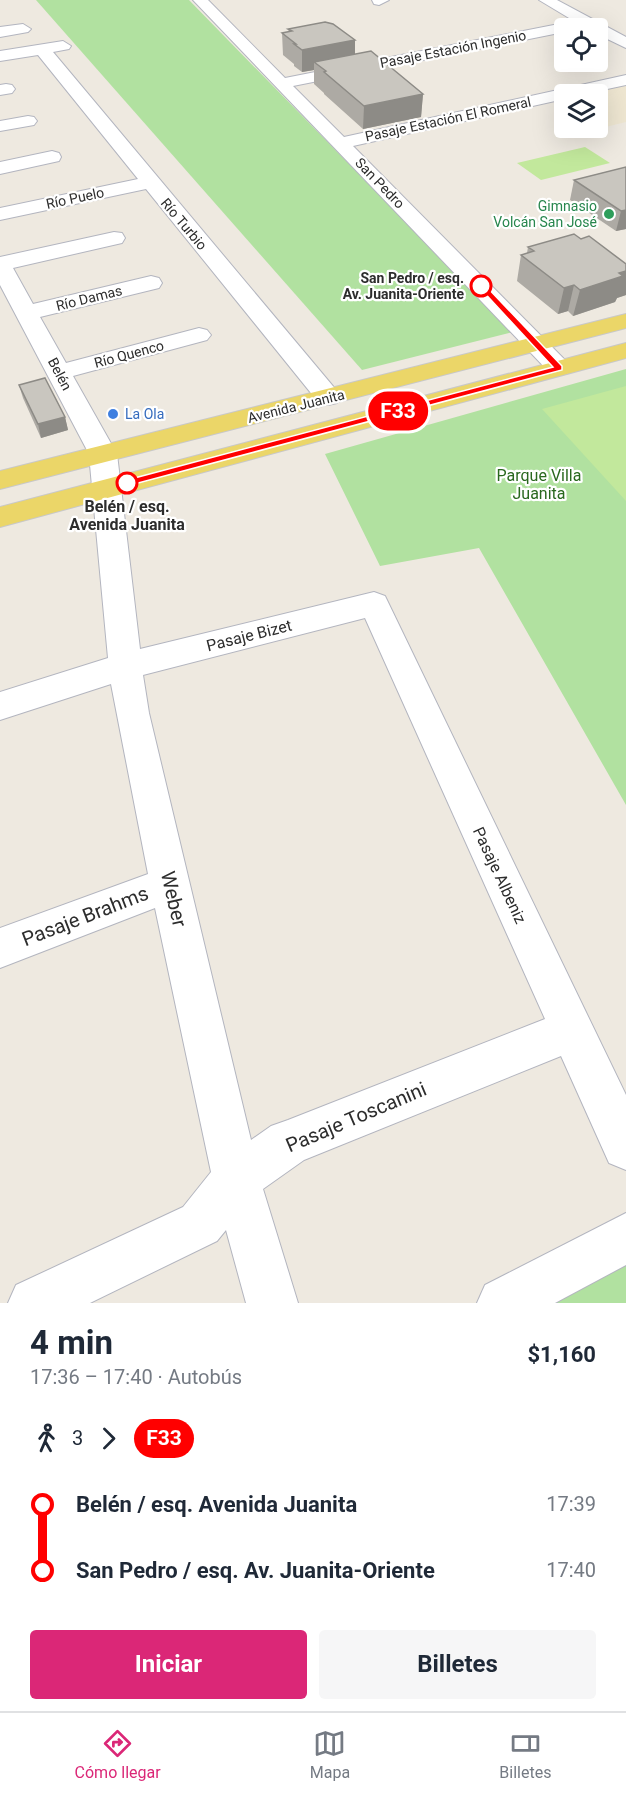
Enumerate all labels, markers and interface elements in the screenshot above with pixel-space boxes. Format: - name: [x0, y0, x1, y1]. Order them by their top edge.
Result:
- map controls: [554, 18, 608, 138]
- button: locate: [554, 18, 608, 72]
- street label: Pasaje Estación Ingenio: [378, 27, 528, 71]
- button: layers: [554, 84, 608, 138]
- street label: Pasaje Estación El Romeral: [363, 94, 533, 144]
- street label: San Pedro: [352, 154, 408, 212]
- street label: Río Puelo: [45, 184, 105, 212]
- street label: Río Turbio: [158, 195, 210, 253]
- place label: Gimnasio Volcán San José: [493, 198, 597, 230]
- marker: Gimnasio Volcán San José: [602, 207, 616, 221]
- place label: San Pedro / esq. Av. Juanita-Oriente: [343, 270, 464, 302]
- marker: San Pedro / esq. Av. Juanita-Oriente: [470, 275, 492, 297]
- street label: Río Damas: [54, 282, 124, 314]
- street label: Río Quenco: [92, 337, 166, 371]
- street label: Belén: [45, 355, 75, 393]
- street label: Avenida Juanita: [246, 386, 346, 426]
- line badge: F33: [364, 392, 432, 430]
- text: F33: [380, 399, 416, 423]
- place label: La Ola: [125, 406, 164, 422]
- marker: La Ola: [106, 407, 120, 421]
- park label: Parque Villa Juanita: [497, 466, 581, 503]
- marker: Belén / esq. Avenida Juanita: [116, 472, 138, 494]
- place label: Belén / esq. Avenida Juanita: [69, 497, 185, 534]
- street label: Pasaje Bizet: [204, 616, 294, 655]
- street label: Pasaje Albeniz: [469, 824, 530, 927]
- street label: Weber: [156, 869, 192, 930]
- street label: Pasaje Brahms: [18, 881, 152, 951]
- street label: Pasaje Toscanini: [282, 1077, 430, 1157]
- text: 4 min: [30, 1323, 113, 1362]
- text: $1,160: [527, 1342, 596, 1367]
- text: 17:36 – 17:40 · Autobús: [30, 1365, 242, 1389]
- icon: walk: [30, 1422, 63, 1455]
- icon: forward: [92, 1422, 125, 1455]
- text: 3: [72, 1426, 83, 1450]
- text: F33: [146, 1426, 182, 1450]
- text: Belén / esq. Avenida Juanita: [76, 1492, 357, 1517]
- text: 17:39: [546, 1492, 596, 1516]
- text: San Pedro / esq. Av. Juanita-Oriente: [76, 1558, 435, 1583]
- text: 17:40: [546, 1558, 596, 1582]
- button: Iniciar: [30, 1630, 307, 1699]
- button: Billetes: [319, 1630, 596, 1699]
- tab: Cómo llegar: [75, 1727, 161, 1782]
- tab: Mapa: [310, 1727, 350, 1782]
- tab: Billetes: [499, 1727, 551, 1782]

